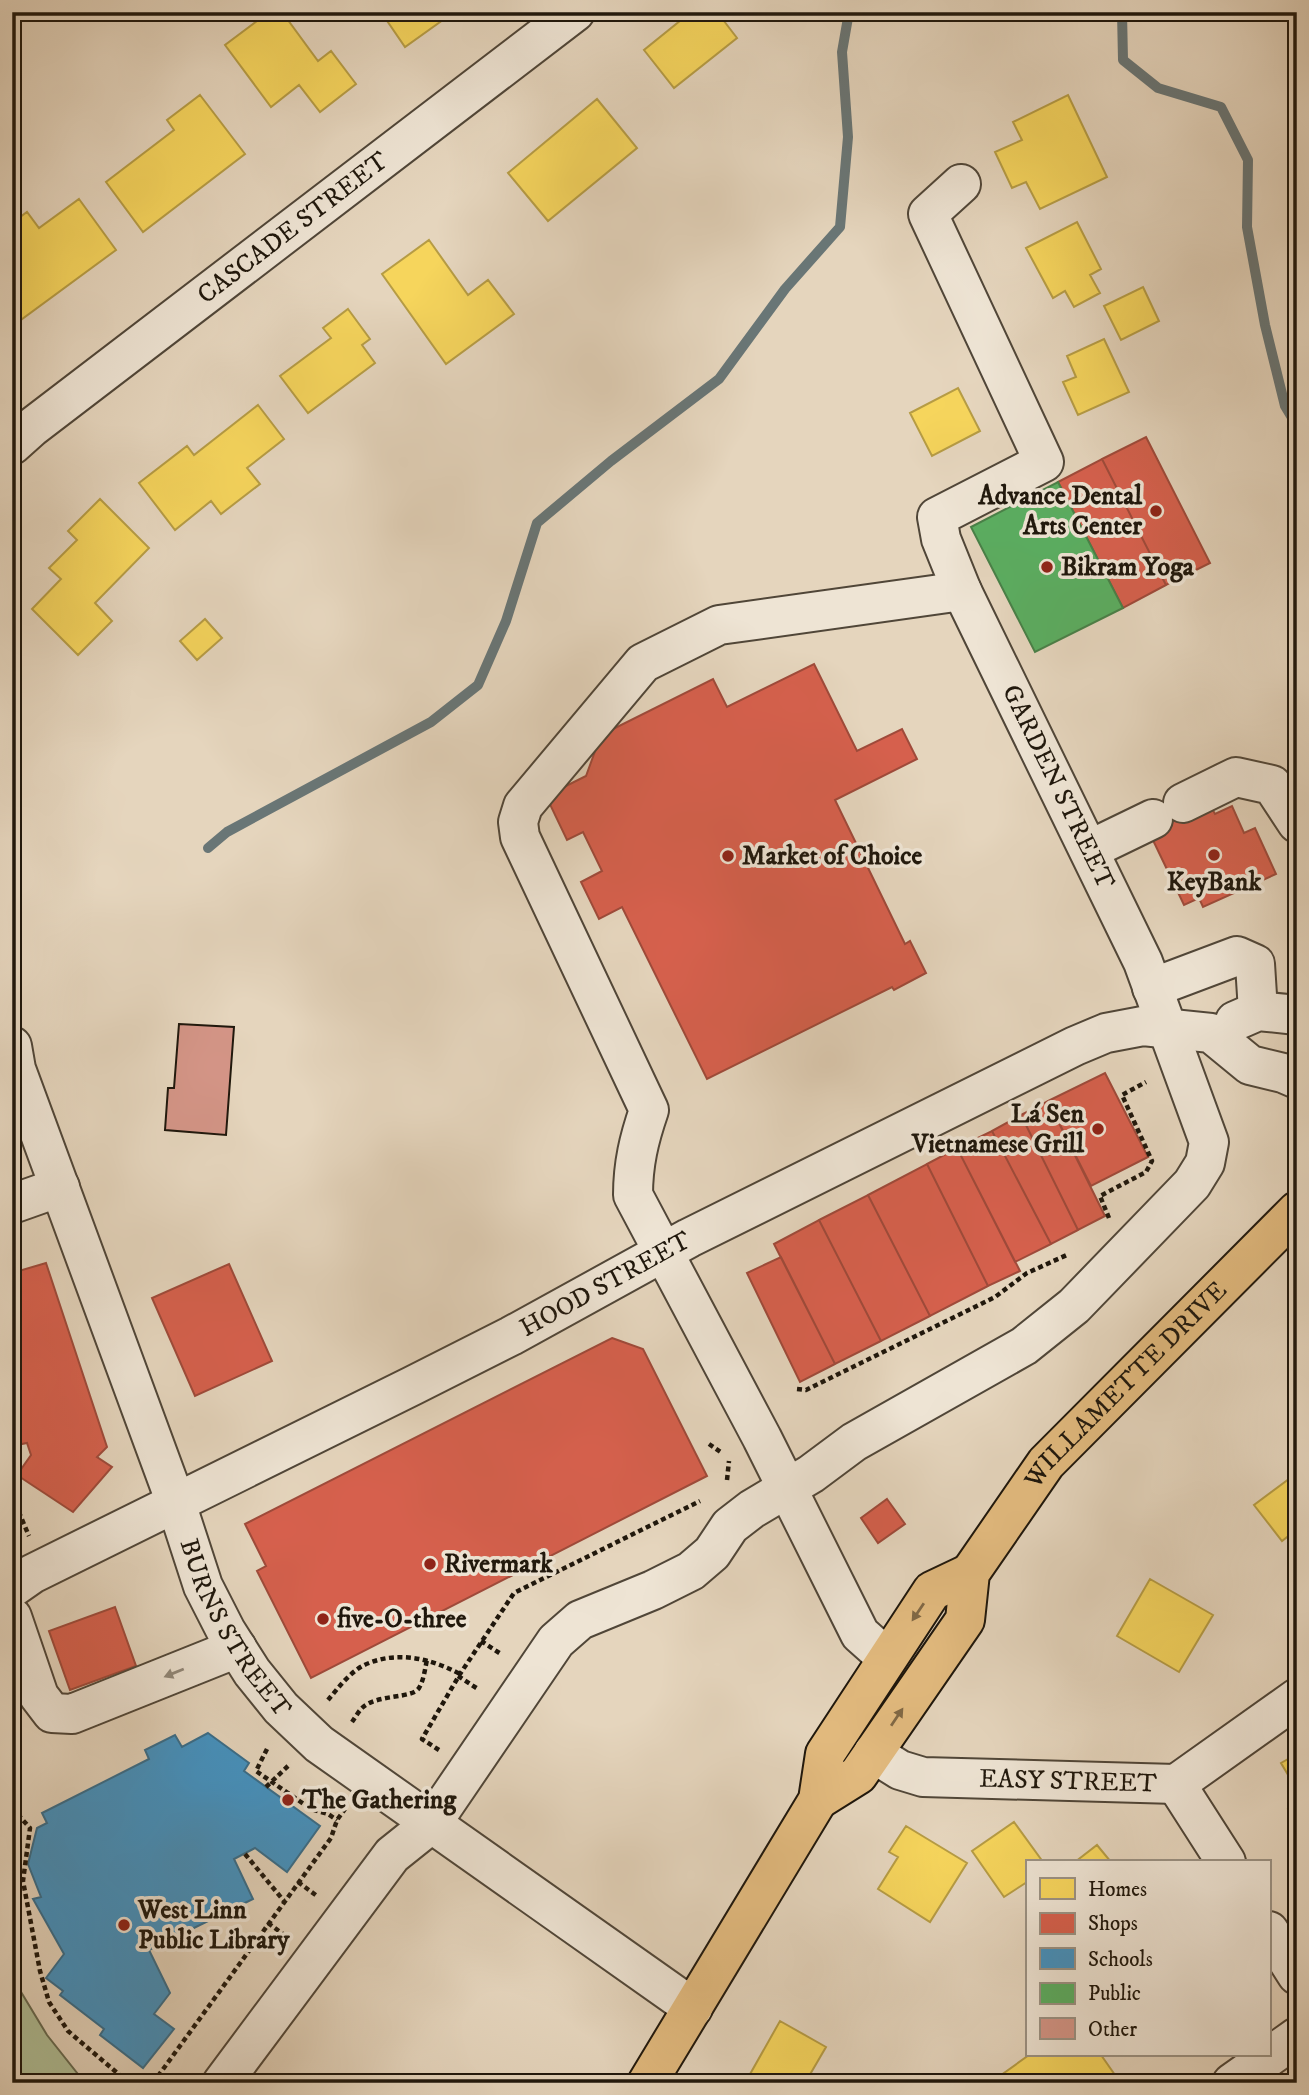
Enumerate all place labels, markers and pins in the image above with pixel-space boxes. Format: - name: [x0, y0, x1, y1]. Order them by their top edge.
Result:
- place label: Advance Dental Arts Center: [977, 480, 1143, 543]
- marker: Advance Dental Arts Center: [1148, 503, 1164, 519]
- place label: Bikram Yoga: [1061, 551, 1195, 584]
- marker: Bikram Yoga: [1039, 559, 1055, 575]
- place label: Market of Choice: [742, 840, 922, 873]
- marker: KeyBank: [1206, 847, 1222, 863]
- marker: Market of Choice: [720, 848, 736, 864]
- place label: KeyBank: [1167, 866, 1262, 899]
- place label: Lá Sen Vietnamese Grill: [911, 1098, 1085, 1161]
- marker: Lá Sen Vietnamese Grill: [1090, 1121, 1106, 1137]
- place label: Rivermark: [444, 1548, 554, 1581]
- marker: Rivermark: [422, 1556, 438, 1572]
- place label: five-O-three: [337, 1603, 467, 1636]
- marker: five-O-three: [315, 1611, 331, 1627]
- place label: The Gathering: [301, 1784, 457, 1817]
- marker: The Gathering: [280, 1792, 296, 1808]
- place label: West Linn Public Library: [137, 1894, 290, 1957]
- marker: West Linn Public Library: [116, 1917, 132, 1933]

